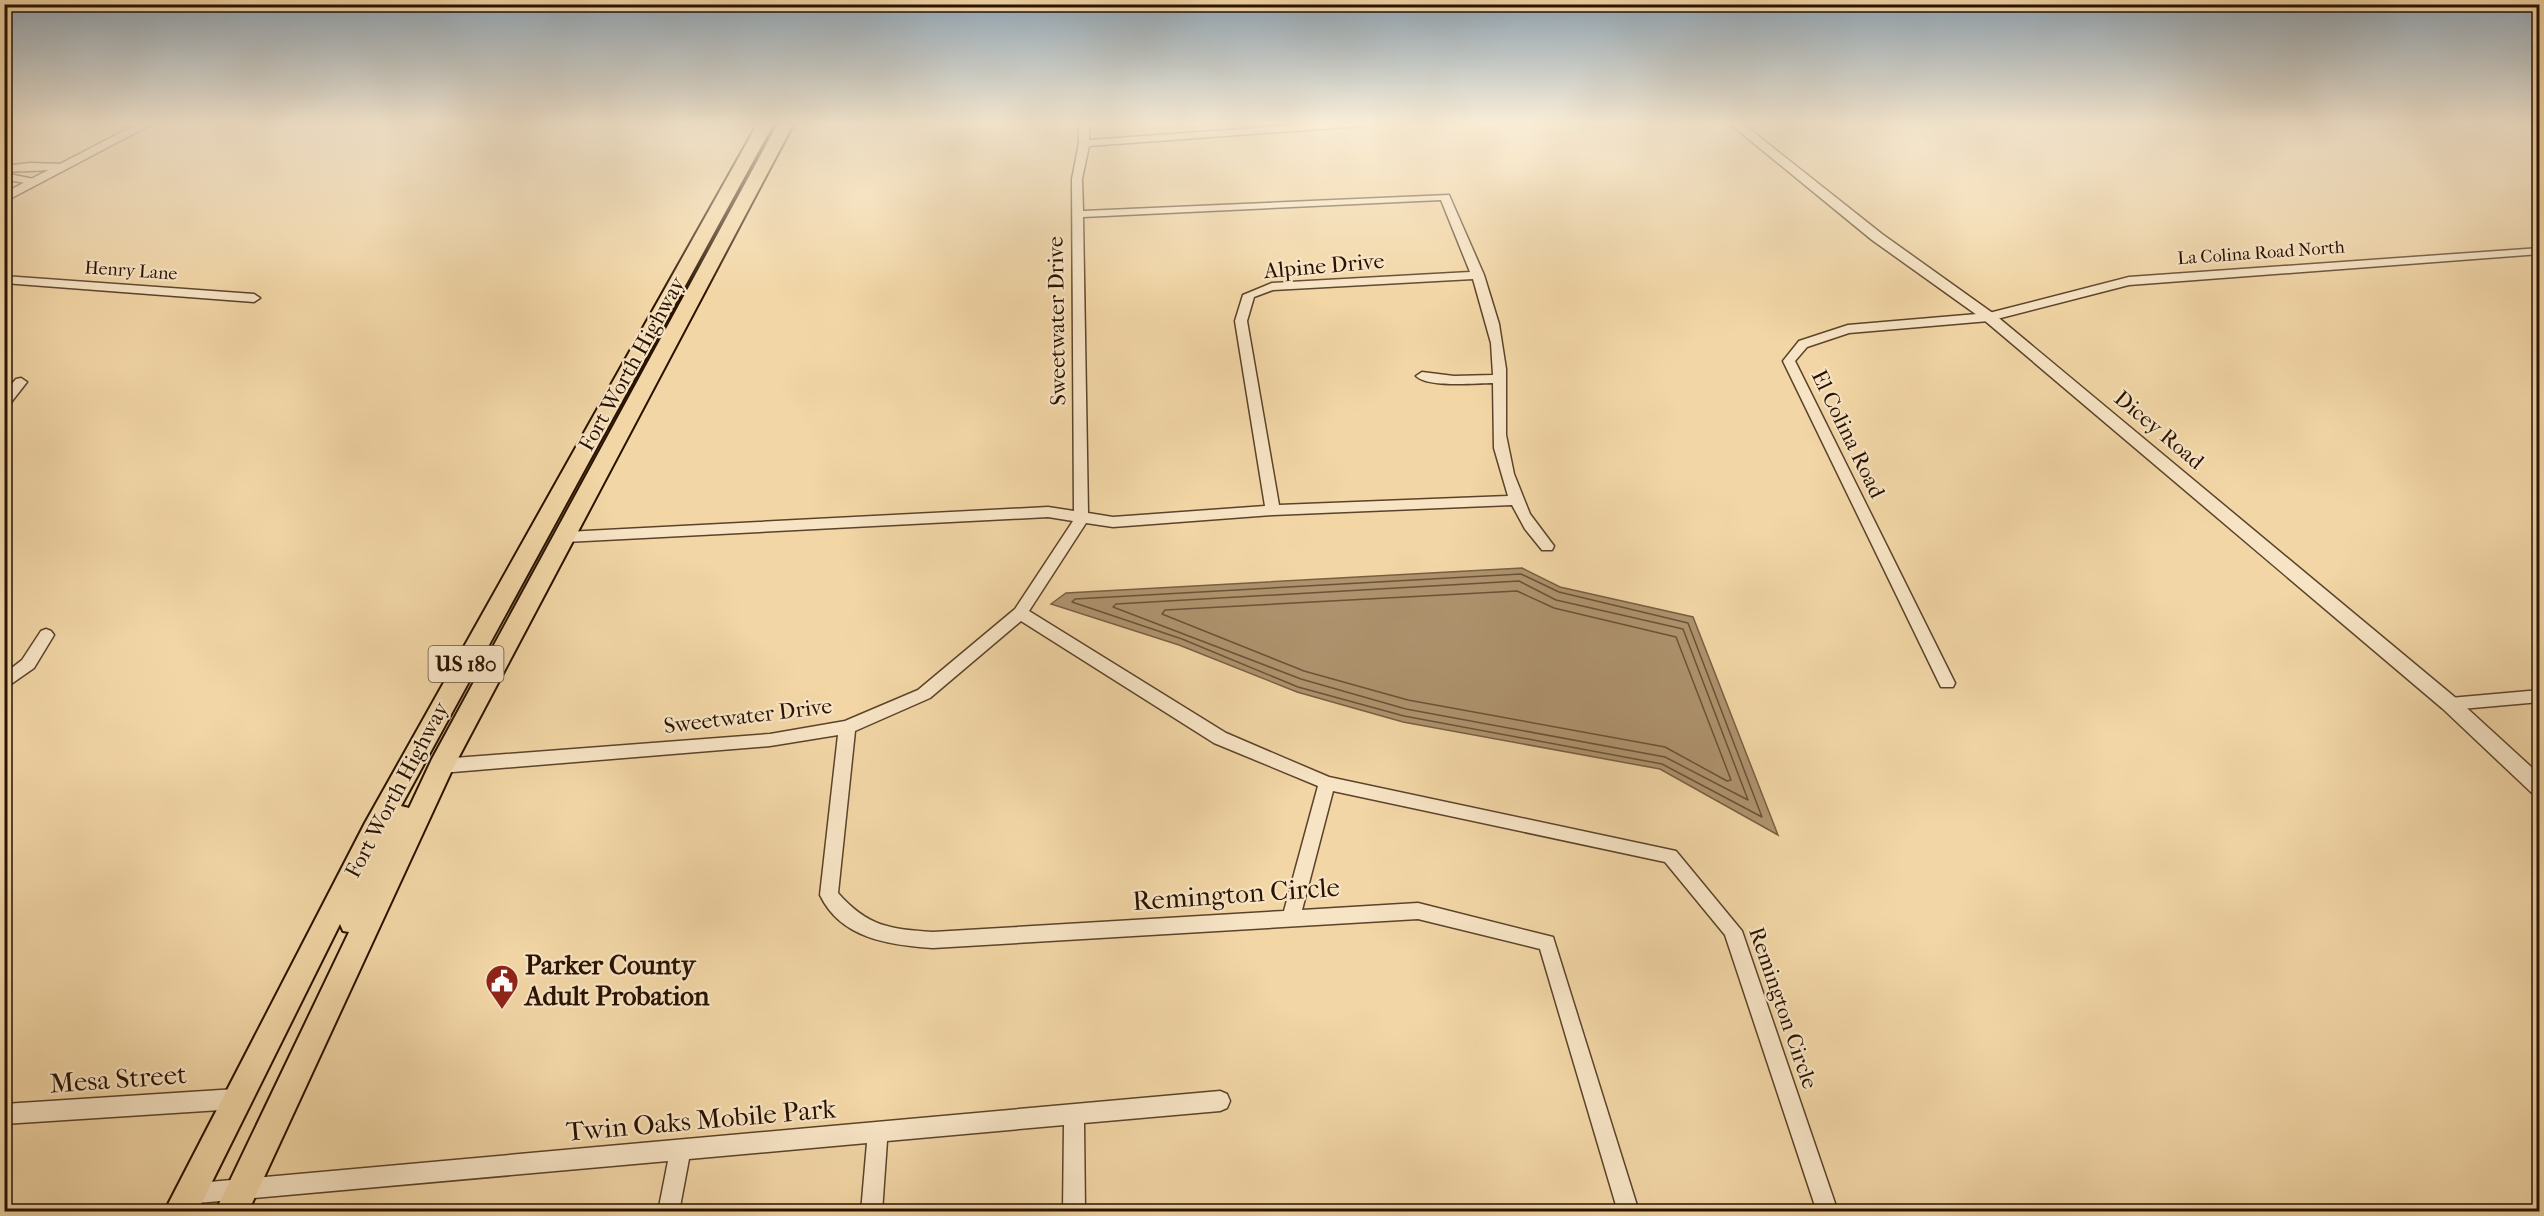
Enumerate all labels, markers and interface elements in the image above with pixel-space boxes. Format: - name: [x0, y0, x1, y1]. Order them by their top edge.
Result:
- street label: Sweetwater Drive: [1043, 236, 1071, 406]
- street label: La Colina Road North: [2177, 237, 2345, 269]
- street label: Alpine Drive: [1262, 248, 1385, 284]
- street label: Henry Lane: [84, 257, 178, 285]
- street label: Fort Worth Highway: [573, 271, 691, 456]
- street label: El Colina Road: [1806, 366, 1891, 503]
- street label: Dicey Road: [2109, 385, 2210, 476]
- road number: US 180: [428, 646, 504, 682]
- street label: Sweetwater Drive: [662, 693, 834, 739]
- street label: Fort Worth Highway: [340, 696, 455, 882]
- street label: Remington Circle: [1131, 871, 1341, 917]
- street label: Remington Circle: [1743, 924, 1823, 1092]
- place label: Parker County Adult Probation: [523, 949, 710, 1012]
- public building icon: Parker County Adult Probation: [484, 963, 520, 1010]
- street label: Mesa Street: [48, 1058, 188, 1100]
- street label: Twin Oaks Mobile Park: [565, 1092, 838, 1148]

